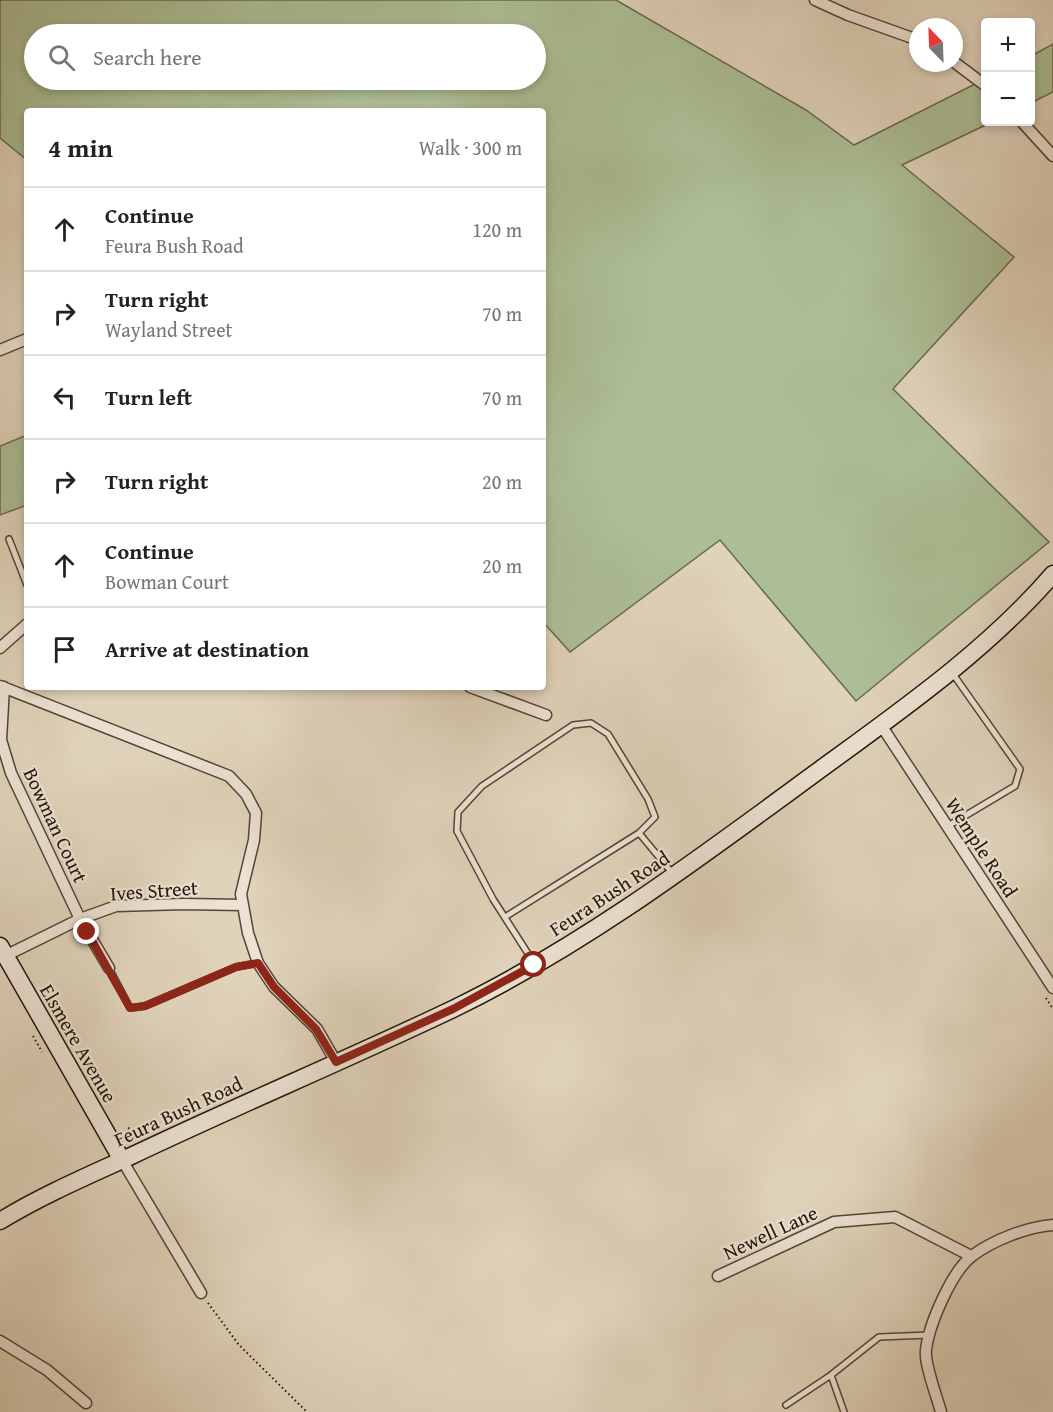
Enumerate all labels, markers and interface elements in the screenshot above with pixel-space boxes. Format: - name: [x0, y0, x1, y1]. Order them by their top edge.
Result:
- north arrow: [909, 18, 963, 72]
- map controls: [981, 18, 1035, 126]
- button: +: [981, 18, 1035, 72]
- search box: [24, 24, 546, 90]
- icon: search: [45, 41, 78, 74]
- text: Search here: [93, 41, 202, 73]
- button: −: [981, 72, 1035, 126]
- text: 4 min: [48, 128, 113, 167]
- text: Walk · 300 m: [419, 133, 522, 162]
- text: Continue: [105, 199, 194, 231]
- icon: ahead: [48, 213, 81, 246]
- text: 120 m: [472, 215, 522, 244]
- text: Feura Bush Road: [105, 231, 244, 260]
- text: Turn right: [105, 283, 208, 315]
- icon: right: [48, 297, 81, 330]
- text: 70 m: [482, 299, 522, 328]
- text: Wayland Street: [105, 315, 233, 344]
- icon: left: [48, 381, 81, 414]
- text: Turn left: [105, 381, 192, 413]
- text: 70 m: [482, 383, 522, 412]
- icon: right: [48, 465, 81, 498]
- text: Turn right: [105, 465, 208, 497]
- text: 20 m: [482, 467, 522, 496]
- text: Continue: [105, 535, 194, 567]
- icon: ahead: [48, 549, 81, 582]
- text: 20 m: [482, 551, 522, 580]
- text: Bowman Court: [105, 567, 229, 596]
- icon: arrive: [48, 633, 81, 666]
- text: Arrive at destination: [105, 633, 309, 665]
- street label: Bowman Court: [17, 763, 95, 887]
- street label: Wemple Road: [939, 791, 1025, 903]
- street label: Feura Bush Road: [543, 843, 675, 943]
- street label: Ives Street: [109, 872, 199, 908]
- route end: [73, 918, 99, 944]
- route start: [520, 951, 546, 977]
- street label: Elsmere Avenue: [33, 978, 125, 1108]
- street label: Feura Bush Road: [109, 1068, 247, 1153]
- street label: Newell Lane: [718, 1197, 822, 1267]

